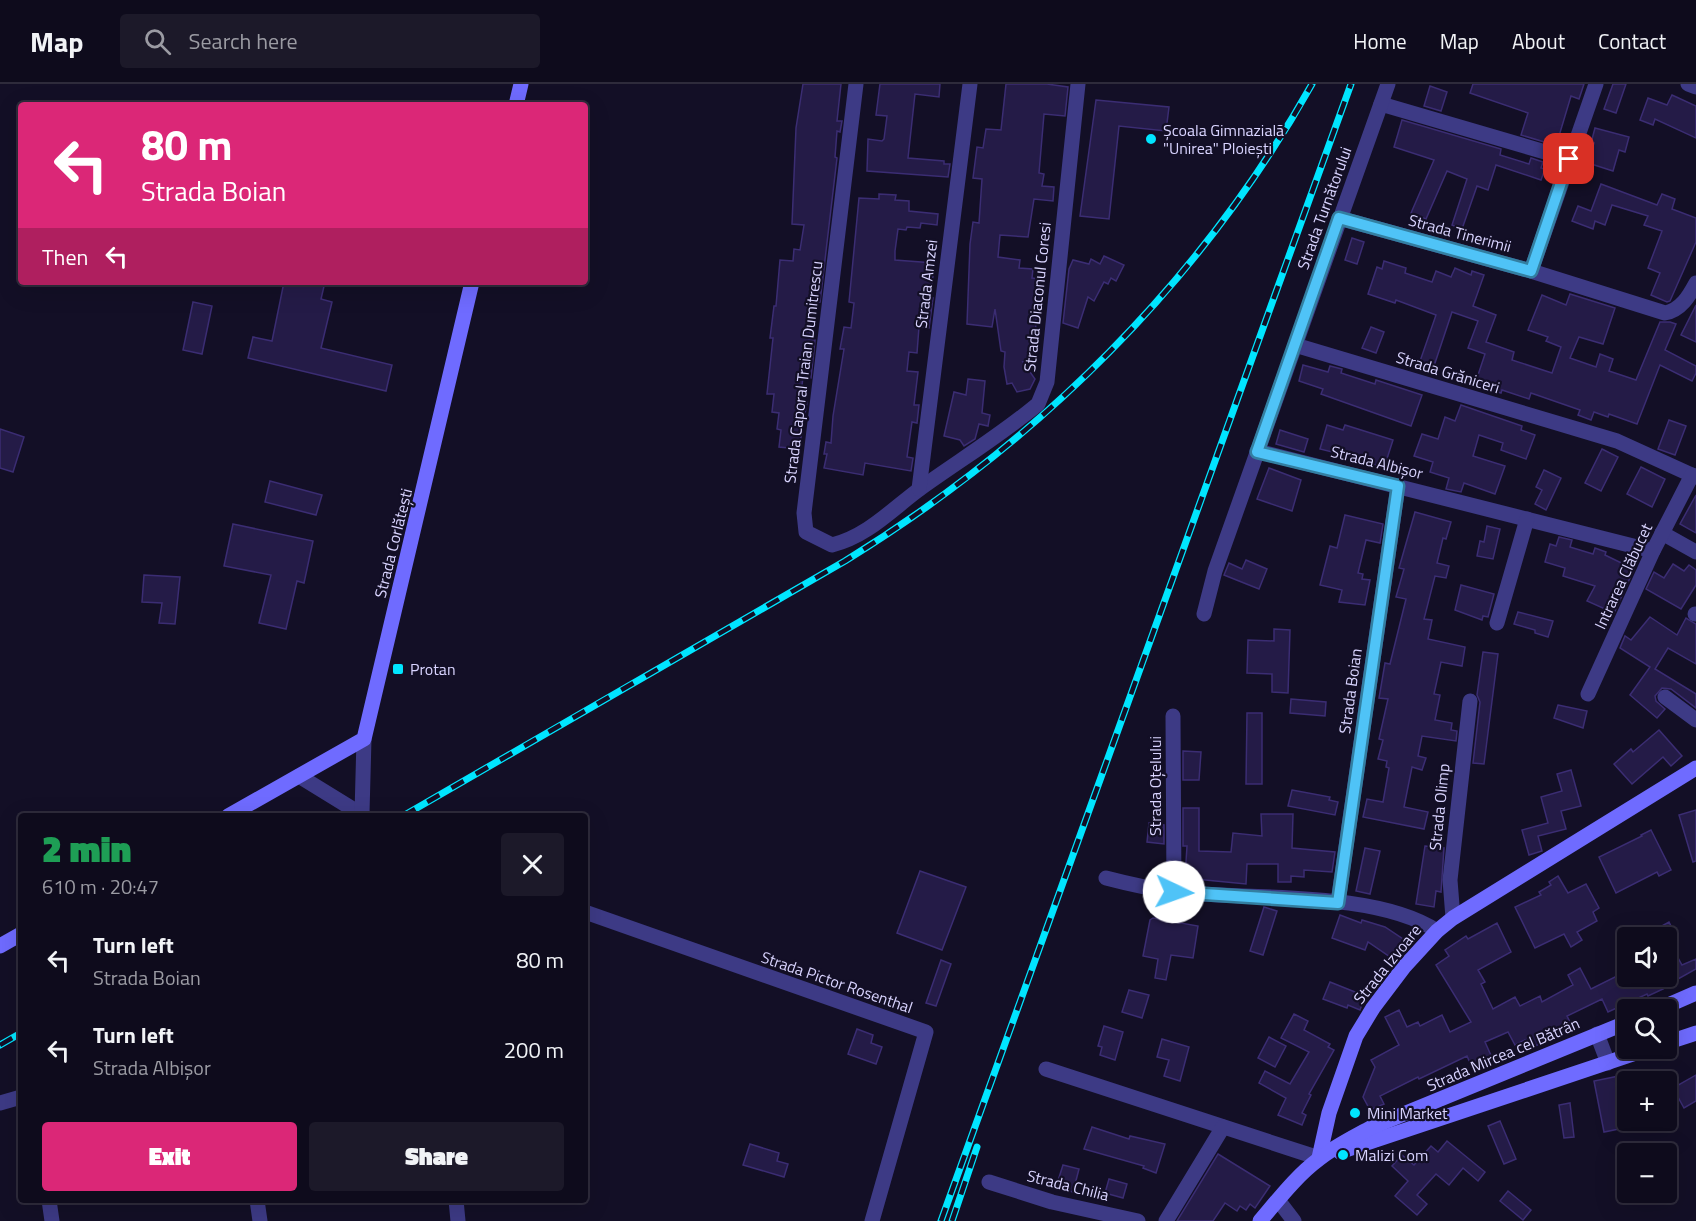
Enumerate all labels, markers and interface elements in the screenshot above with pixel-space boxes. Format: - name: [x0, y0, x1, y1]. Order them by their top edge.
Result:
- search box: [120, 14, 540, 68]
- text: Map: [30, 20, 84, 63]
- text: Search here: [189, 24, 298, 58]
- icon: search: [141, 25, 174, 58]
- text: Home: [1353, 25, 1407, 57]
- text: Map: [1440, 25, 1479, 57]
- text: About: [1512, 25, 1565, 57]
- text: Contact: [1598, 25, 1666, 57]
- text: 80 m: [141, 112, 233, 176]
- place label: Școala Gimnazială "Unirea" Ploiești: [1163, 118, 1284, 160]
- icon: left: [42, 126, 120, 204]
- marker: Școala Gimnazială "Unirea" Ploiești: [1144, 132, 1158, 146]
- pin: [1543, 133, 1594, 184]
- icon: arrive: [1552, 142, 1585, 175]
- street label: Strada Turnătorului: [1291, 143, 1357, 273]
- text: Strada Boian: [141, 170, 286, 211]
- street label: Strada Tinerimii: [1406, 208, 1514, 258]
- street label: Strada Diaconul Coresi: [1017, 221, 1057, 373]
- street label: Strada Amzei: [909, 238, 943, 330]
- text: Then: [42, 240, 88, 274]
- icon: left: [100, 240, 133, 273]
- street label: Strada Caporal Traian Dumitrescu: [777, 259, 829, 485]
- street label: Strada Grăniceri: [1393, 345, 1503, 399]
- street label: Strada Albișor: [1328, 439, 1426, 485]
- street label: Strada Corlătești: [368, 486, 418, 600]
- street label: Intrarea Clăbucet: [1588, 519, 1658, 633]
- street label: Strada Boian: [1332, 647, 1368, 735]
- place label: Protan: [410, 657, 455, 681]
- marker: Protan: [391, 662, 405, 676]
- street label: Strada Oțelului: [1143, 736, 1167, 836]
- street label: Strada Olimp: [1423, 762, 1455, 852]
- text: 2 min: [42, 821, 131, 876]
- button: close: [501, 833, 564, 896]
- position arrow: [1142, 860, 1206, 924]
- text: 610 m · 20:47: [42, 871, 159, 902]
- street label: Strada Izvoare: [1347, 919, 1427, 1009]
- map controls: [1617, 927, 1677, 1203]
- button: sound: [1617, 927, 1677, 987]
- text: Turn left: [93, 928, 174, 962]
- text: 80 m: [516, 943, 564, 977]
- icon: left: [42, 944, 75, 977]
- street label: Strada Pictor Rosenthal: [758, 945, 916, 1019]
- text: Strada Boian: [93, 962, 201, 993]
- button: search: [1617, 999, 1677, 1059]
- street label: Strada Mircea cel Bătrân: [1423, 1011, 1583, 1097]
- text: Turn left: [93, 1018, 174, 1052]
- text: 200 m: [504, 1033, 564, 1067]
- icon: left: [42, 1034, 75, 1067]
- text: Strada Albișor: [93, 1052, 211, 1083]
- button: +: [1617, 1071, 1677, 1131]
- place label: Mini Market: [1367, 1101, 1448, 1125]
- marker: Mini Market: [1348, 1106, 1362, 1120]
- button: Exit: [42, 1122, 297, 1191]
- button: Share: [309, 1122, 564, 1191]
- place label: Malizi Com: [1355, 1143, 1428, 1167]
- button: −: [1617, 1143, 1677, 1203]
- marker: Malizi Com: [1336, 1148, 1350, 1162]
- street label: Strada Chilia: [1024, 1163, 1112, 1207]

